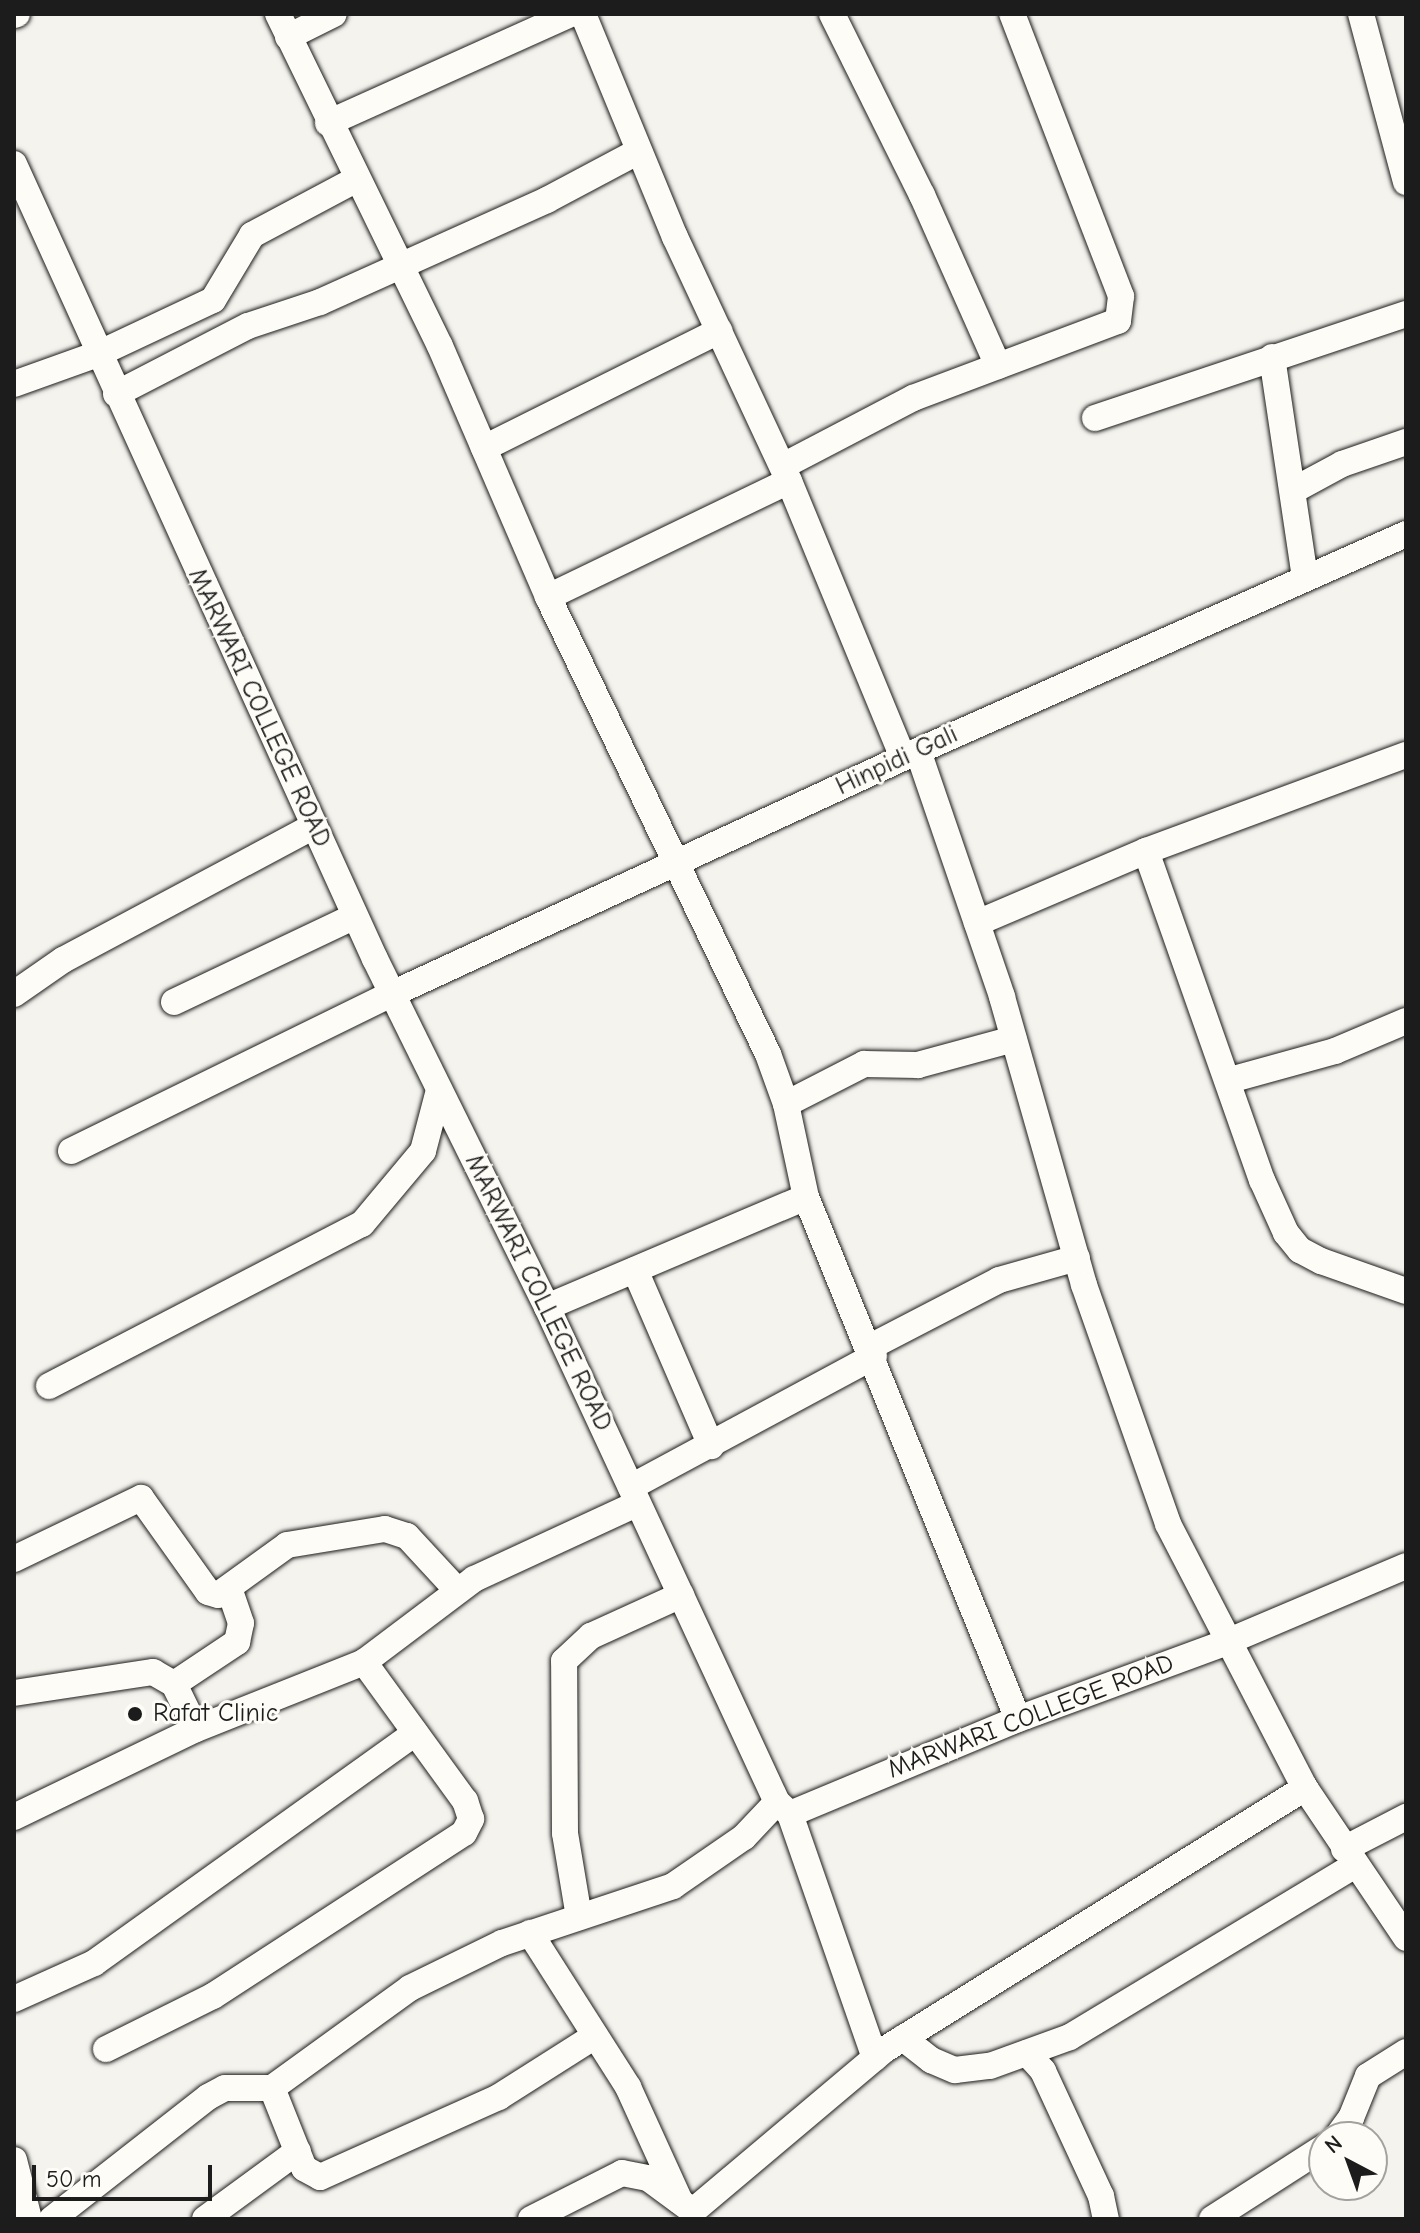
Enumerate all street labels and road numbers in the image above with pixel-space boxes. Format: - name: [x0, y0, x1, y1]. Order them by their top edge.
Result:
- street label: MARWARI COLLEGE ROAD: [181, 564, 337, 852]
- street label: Hinpidi Gali: [831, 719, 963, 803]
- street label: MARWARI COLLEGE ROAD: [457, 1150, 619, 1436]
- street label: MARWARI COLLEGE ROAD: [884, 1648, 1178, 1786]

